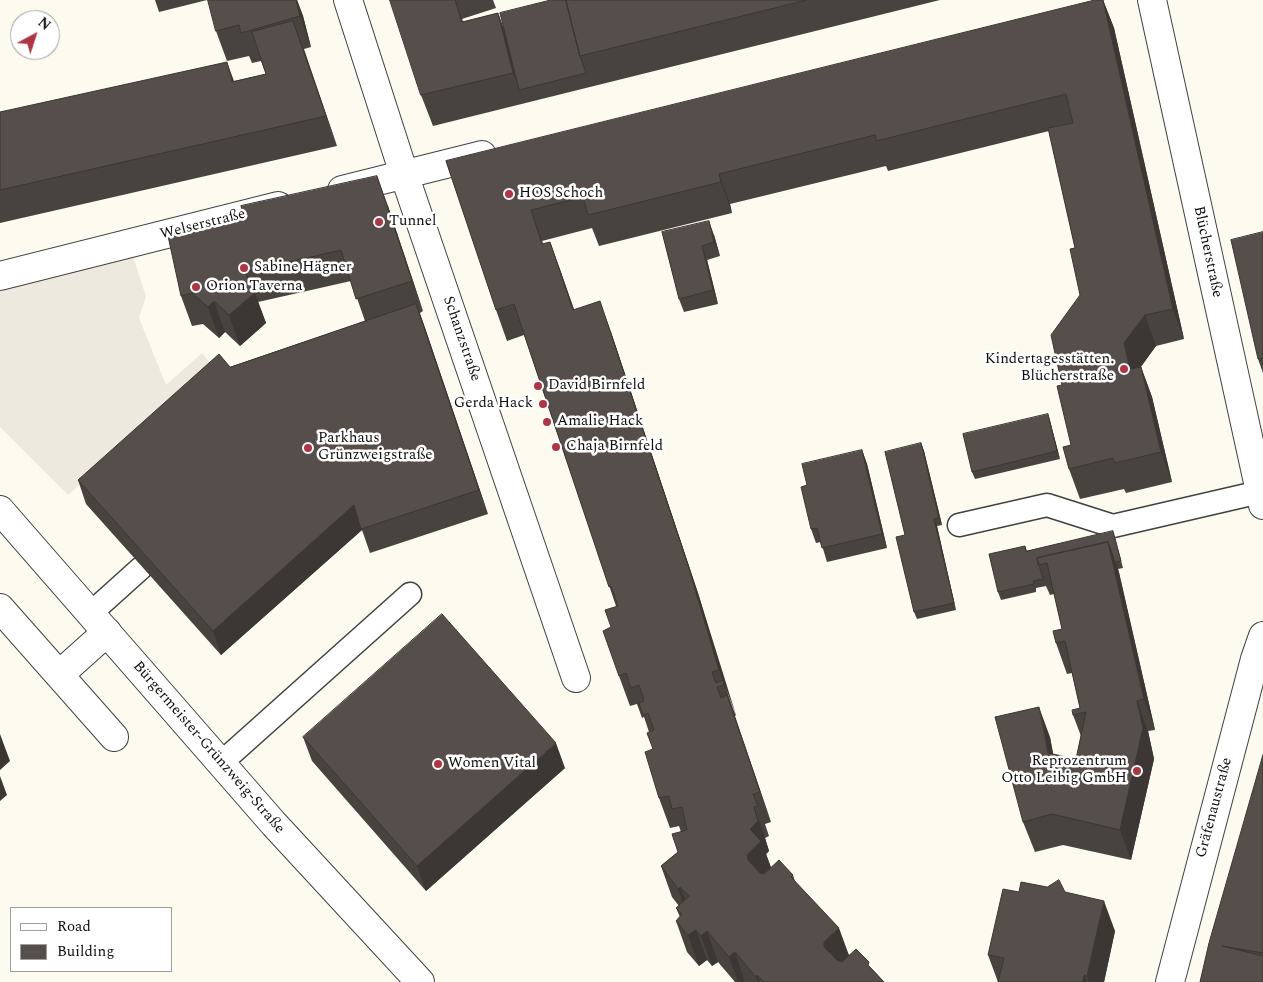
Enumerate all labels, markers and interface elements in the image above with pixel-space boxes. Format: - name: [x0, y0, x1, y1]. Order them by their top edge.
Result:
- north arrow: [10, 10, 60, 60]
- text: N: [33, 12, 55, 36]
- place label: HOS Schoch: [519, 185, 603, 203]
- marker: HOS Schoch: [503, 188, 515, 200]
- street label: Blücherstraße: [1189, 205, 1225, 299]
- street label: Welserstraße: [158, 206, 248, 244]
- place label: Tunnel: [389, 213, 437, 231]
- marker: Tunnel: [373, 216, 385, 228]
- place label: Sabine Hägner: [254, 259, 352, 277]
- marker: Sabine Hägner: [238, 262, 250, 274]
- place label: Orion Taverna: [206, 278, 303, 296]
- marker: Orion Taverna: [190, 281, 202, 293]
- street label: Schanzstraße: [438, 294, 484, 384]
- place label: Kindertagesstätten. Blücherstraße: [985, 351, 1114, 386]
- marker: Kindertagesstätten. Blücherstraße: [1118, 363, 1130, 375]
- place label: David Birnfeld: [548, 377, 645, 395]
- marker: David Birnfeld: [532, 380, 544, 392]
- place label: Gerda Hack: [454, 395, 533, 413]
- marker: Gerda Hack: [537, 398, 549, 410]
- place label: Amalie Hack: [557, 413, 643, 431]
- marker: Amalie Hack: [541, 416, 553, 428]
- place label: Parkhaus Grünzweigstraße: [318, 430, 433, 465]
- place label: Chaja Birnfeld: [566, 438, 663, 456]
- marker: Chaja Birnfeld: [550, 441, 562, 453]
- marker: Parkhaus Grünzweigstraße: [302, 442, 314, 454]
- street label: Bürgermeister-Grünzweig-Straße: [128, 658, 288, 838]
- place label: Reprozentrum Otto Leibig GmbH: [1001, 753, 1127, 788]
- place label: Women Vital: [448, 755, 536, 773]
- street label: Gräfenaustraße: [1193, 756, 1237, 860]
- marker: Women Vital: [432, 758, 444, 770]
- marker: Reprozentrum Otto Leibig GmbH: [1131, 765, 1143, 777]
- legend: [10, 907, 172, 972]
- text: Road: [57, 915, 91, 938]
- text: Building: [57, 940, 114, 963]

